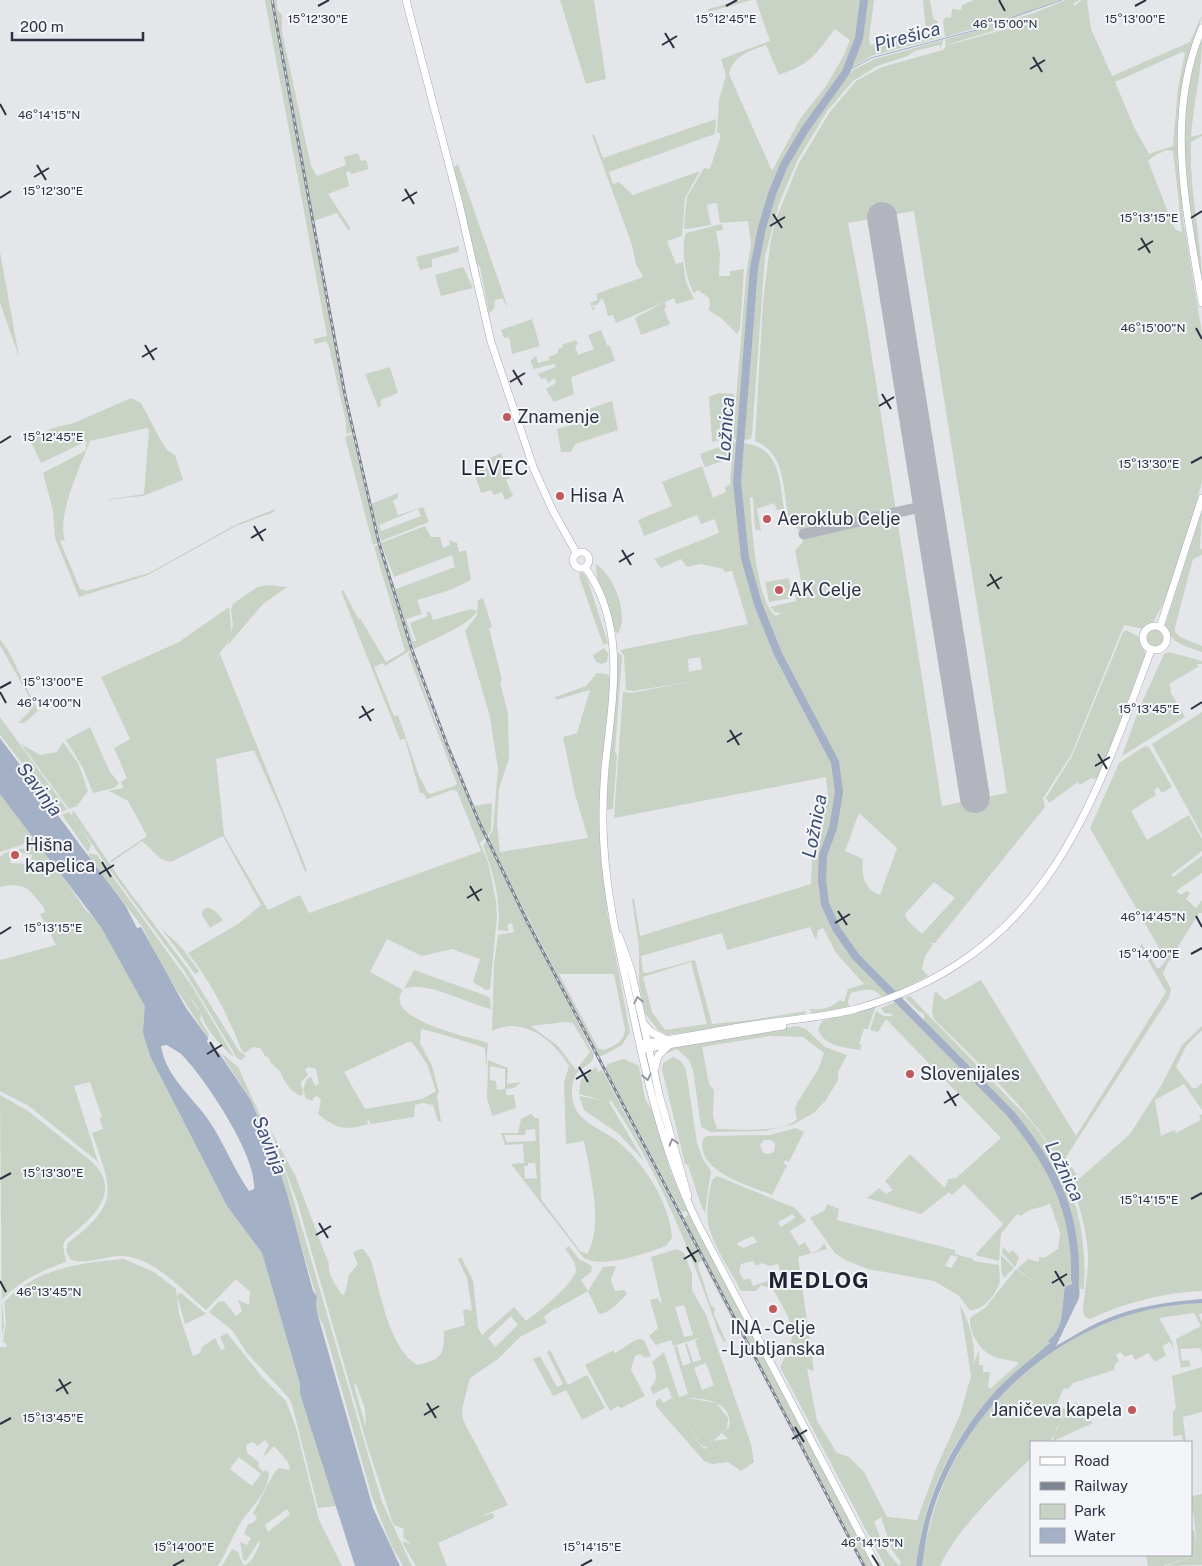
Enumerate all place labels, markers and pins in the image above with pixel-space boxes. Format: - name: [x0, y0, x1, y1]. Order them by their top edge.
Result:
- place label: Znamenje: [517, 406, 600, 427]
- marker: Znamenje: [501, 411, 513, 423]
- place label: Hisa A: [570, 485, 625, 506]
- marker: Hisa A: [554, 490, 566, 502]
- place label: Aeroklub Celje: [777, 508, 901, 529]
- marker: Aeroklub Celje: [761, 513, 773, 525]
- place label: AK Celje: [789, 579, 861, 600]
- marker: AK Celje: [773, 584, 785, 596]
- place label: Hišna kapelica: [25, 834, 95, 876]
- marker: Hišna kapelica: [9, 849, 21, 861]
- place label: Slovenijales: [920, 1063, 1020, 1084]
- marker: Slovenijales: [904, 1068, 916, 1080]
- marker: INA - Celje - Ljubljanska: [767, 1303, 779, 1315]
- place label: INA - Celje - Ljubljanska: [721, 1317, 825, 1359]
- place label: Janičeva kapela: [991, 1399, 1122, 1420]
- marker: Janičeva kapela: [1126, 1404, 1138, 1416]

